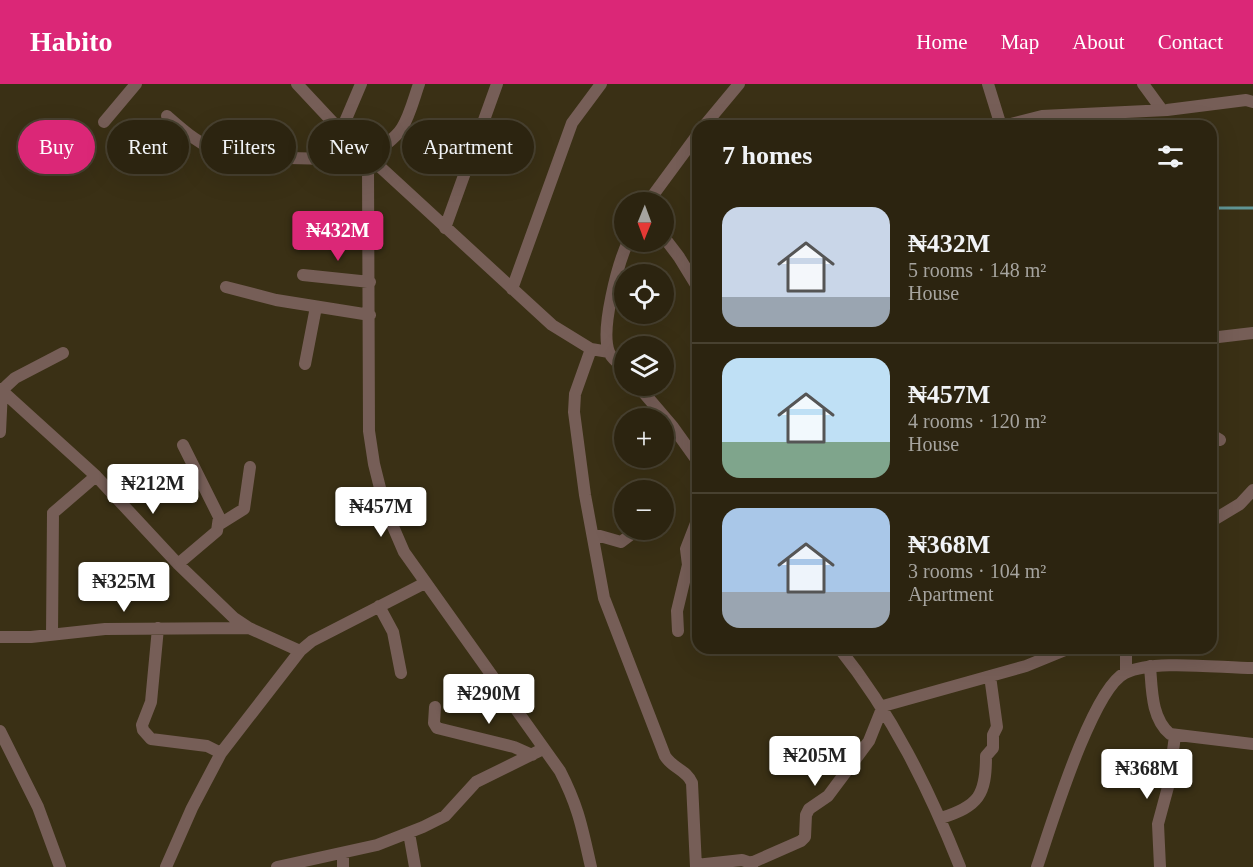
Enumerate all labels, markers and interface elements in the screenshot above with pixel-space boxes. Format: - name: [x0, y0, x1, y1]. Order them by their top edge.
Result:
- text: Habito: [30, 26, 112, 57]
- text: Home: [916, 30, 968, 54]
- text: Map: [1001, 30, 1039, 54]
- text: About: [1072, 30, 1125, 54]
- text: Contact: [1158, 30, 1223, 54]
- chip: Buy: [18, 120, 95, 174]
- chip: Rent: [107, 120, 189, 174]
- chip: Filters: [201, 120, 296, 174]
- chip: New: [308, 120, 390, 174]
- chip: Apartment: [402, 120, 534, 174]
- icon: filters: [1154, 140, 1187, 173]
- text: 7 homes: [722, 141, 812, 170]
- north arrow: [614, 192, 674, 252]
- map controls: [614, 192, 674, 540]
- pin: ₦432M: [296, 211, 380, 262]
- text: ₦432M: [306, 219, 370, 241]
- text: ₦432M: [908, 229, 990, 258]
- icon: home: [770, 231, 842, 303]
- text: 5 rooms · 148 m²: [908, 259, 1046, 281]
- button: locate: [614, 264, 674, 324]
- text: House: [908, 282, 959, 304]
- button: layers: [614, 336, 674, 396]
- text: ₦457M: [908, 380, 990, 409]
- icon: home: [770, 382, 842, 454]
- button: +: [614, 408, 674, 468]
- text: 4 rooms · 120 m²: [908, 410, 1046, 432]
- text: House: [908, 433, 959, 455]
- pin: ₦212M: [111, 464, 195, 515]
- text: ₦212M: [121, 472, 185, 494]
- button: −: [614, 480, 674, 540]
- pin: ₦457M: [339, 487, 423, 538]
- text: ₦457M: [349, 495, 413, 517]
- text: ₦368M: [908, 530, 990, 559]
- icon: home: [770, 532, 842, 604]
- text: 3 rooms · 104 m²: [908, 560, 1046, 582]
- pin: ₦325M: [82, 562, 166, 613]
- text: ₦325M: [92, 570, 156, 592]
- text: Apartment: [908, 583, 994, 605]
- pin: ₦290M: [447, 674, 531, 725]
- text: ₦290M: [457, 682, 521, 704]
- pin: ₦205M: [773, 736, 857, 787]
- text: ₦205M: [783, 744, 847, 766]
- pin: ₦368M: [1105, 749, 1189, 800]
- text: ₦368M: [1115, 757, 1179, 779]

